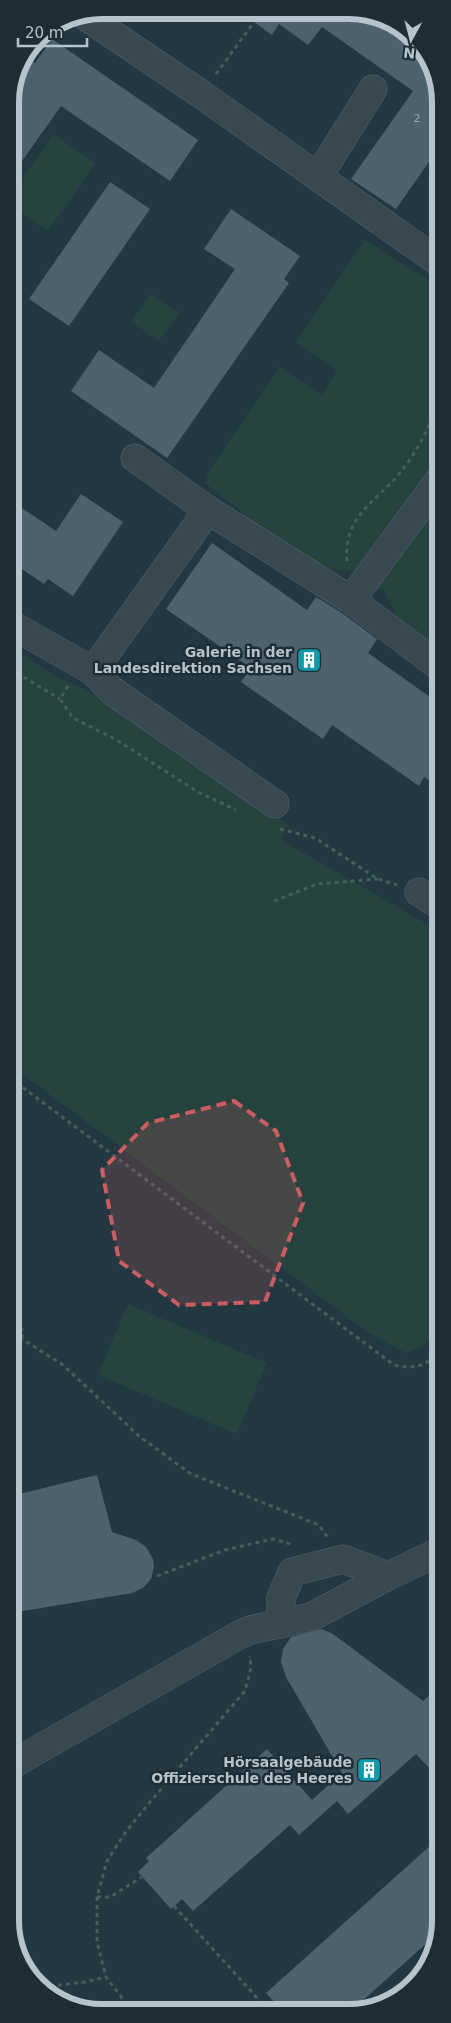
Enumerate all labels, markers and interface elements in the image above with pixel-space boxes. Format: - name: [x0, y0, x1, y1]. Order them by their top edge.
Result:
- scale bar: [18, 15, 86, 47]
- north arrow: [386, 15, 436, 65]
- text: 20 m: [25, 24, 63, 42]
- text: N: [403, 44, 416, 62]
- house number: 2: [414, 112, 421, 125]
- place label: Galerie in der Landesdirektion Sachsen: [94, 644, 292, 676]
- building icon: Galerie in der Landesdirektion Sachsen: [296, 647, 322, 673]
- place label: Hörsaalgebäude Offizierschule des Heeres: [151, 1754, 352, 1786]
- building icon: Hörsaalgebäude Offizierschule des Heeres: [356, 1757, 382, 1783]

